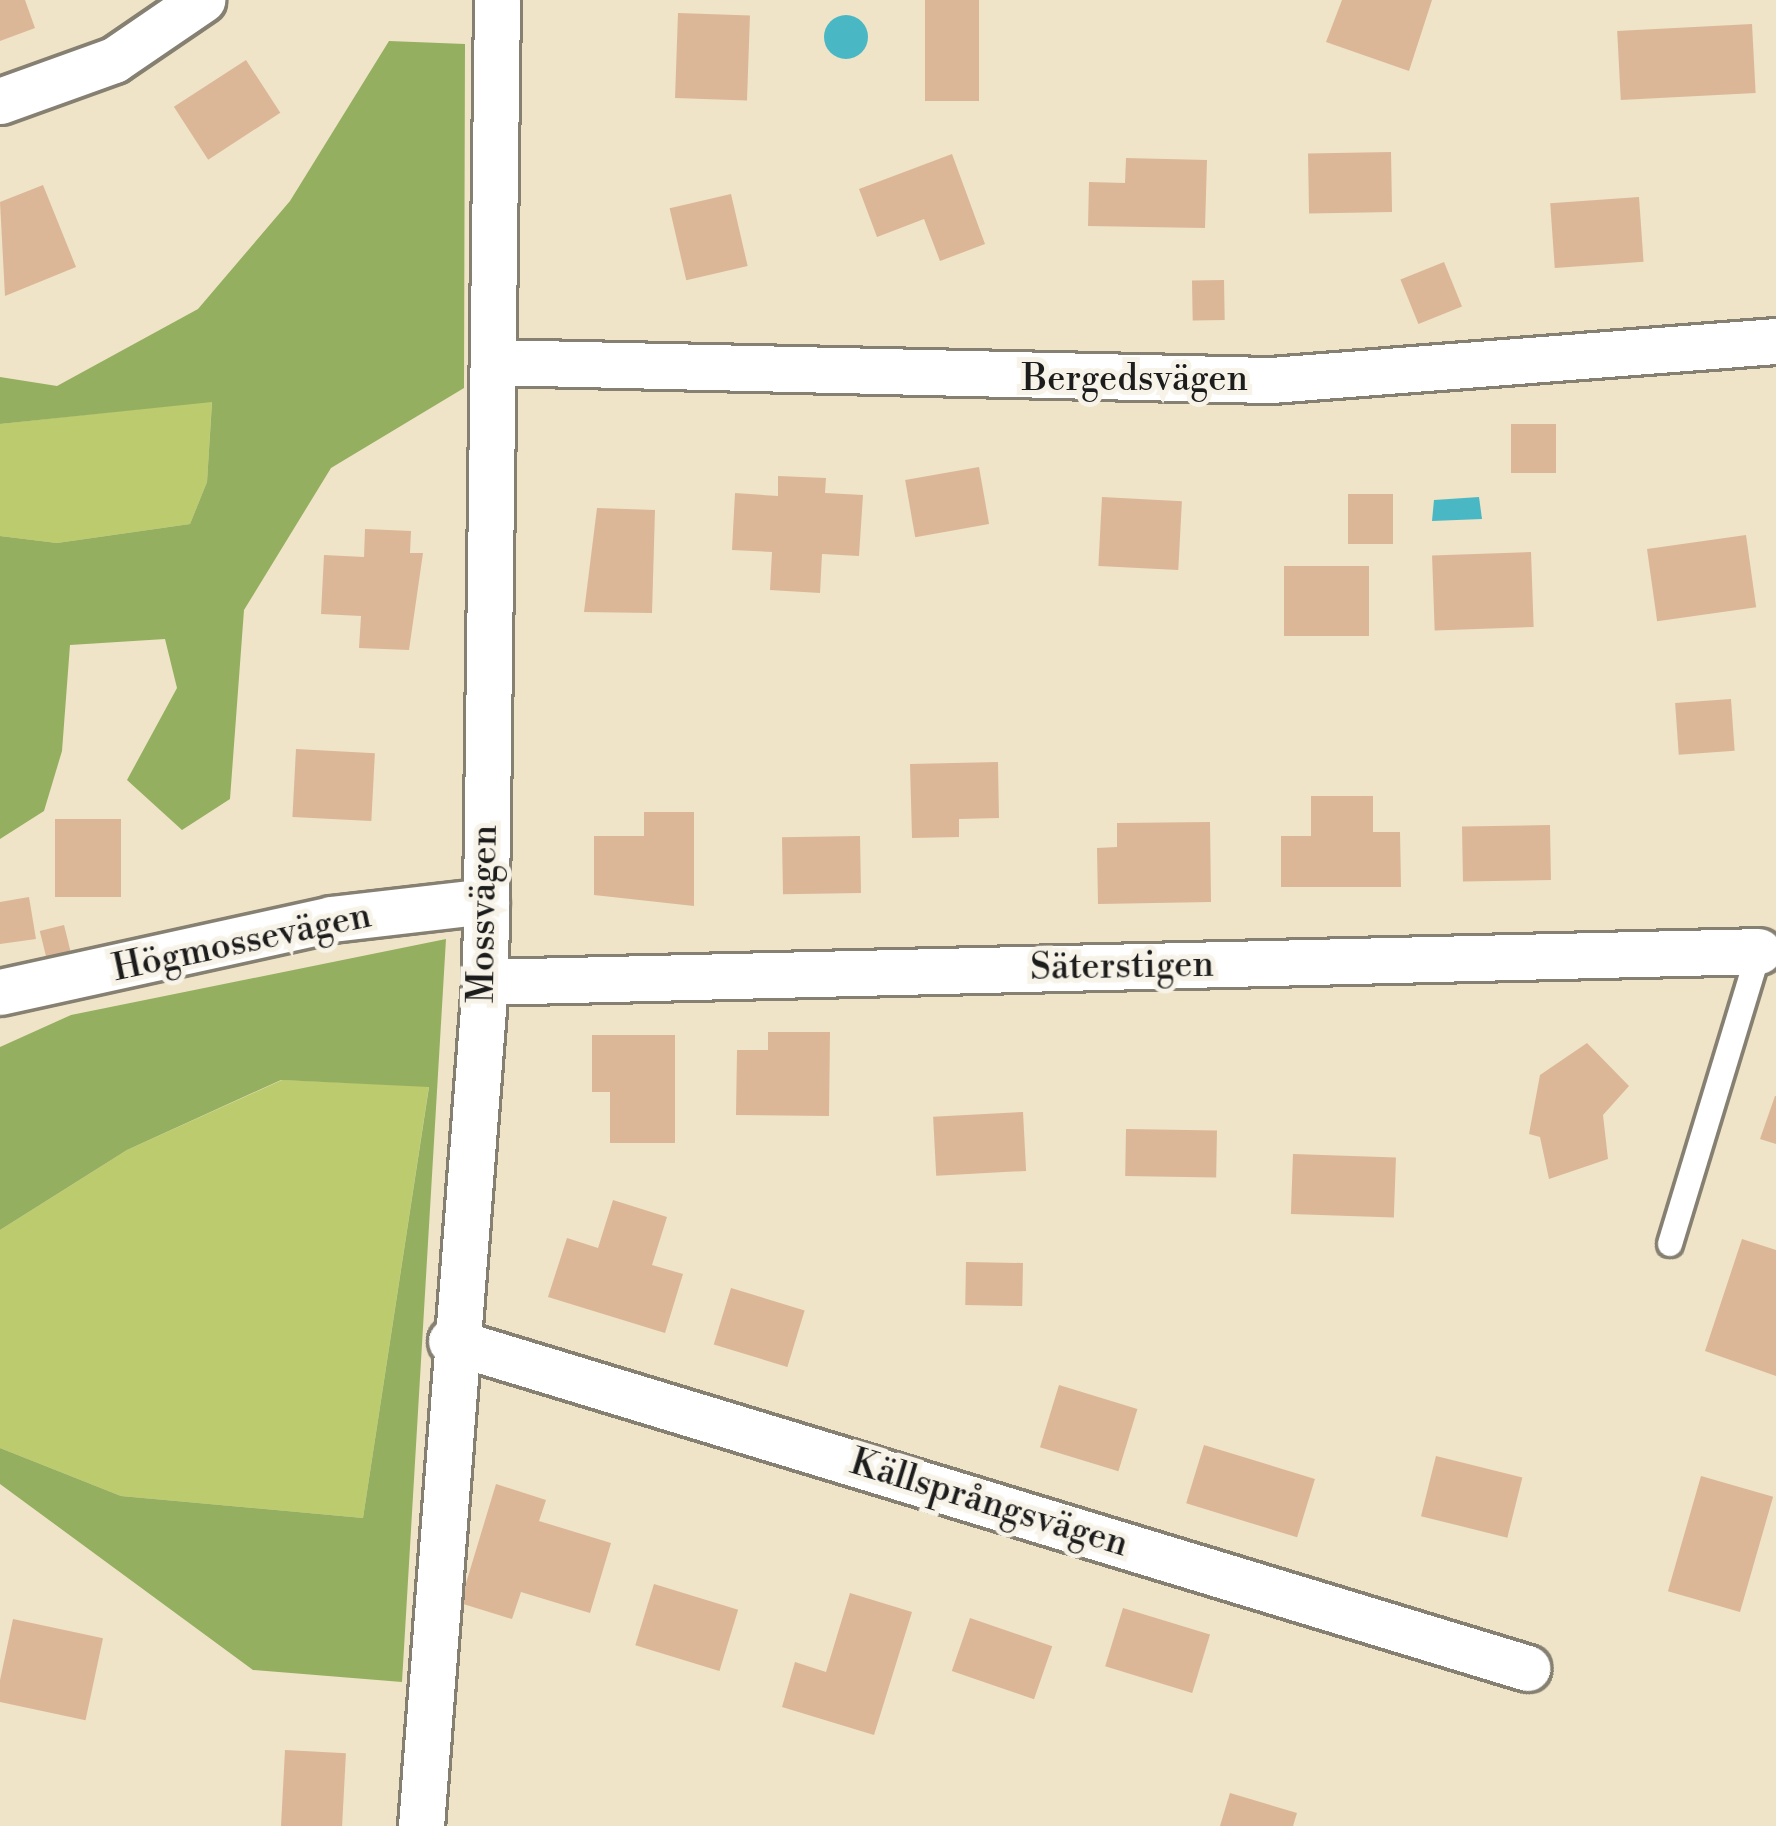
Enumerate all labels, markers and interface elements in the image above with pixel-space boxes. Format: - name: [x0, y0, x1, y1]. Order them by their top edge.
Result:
- street label: Bergedsvägen: [1022, 358, 1248, 402]
- street label: Mossvägen: [461, 825, 507, 1003]
- street label: Högmossevägen: [109, 895, 375, 991]
- street label: Säterstigen: [1030, 944, 1214, 990]
- street label: Källsprångsvägen: [845, 1441, 1133, 1567]

